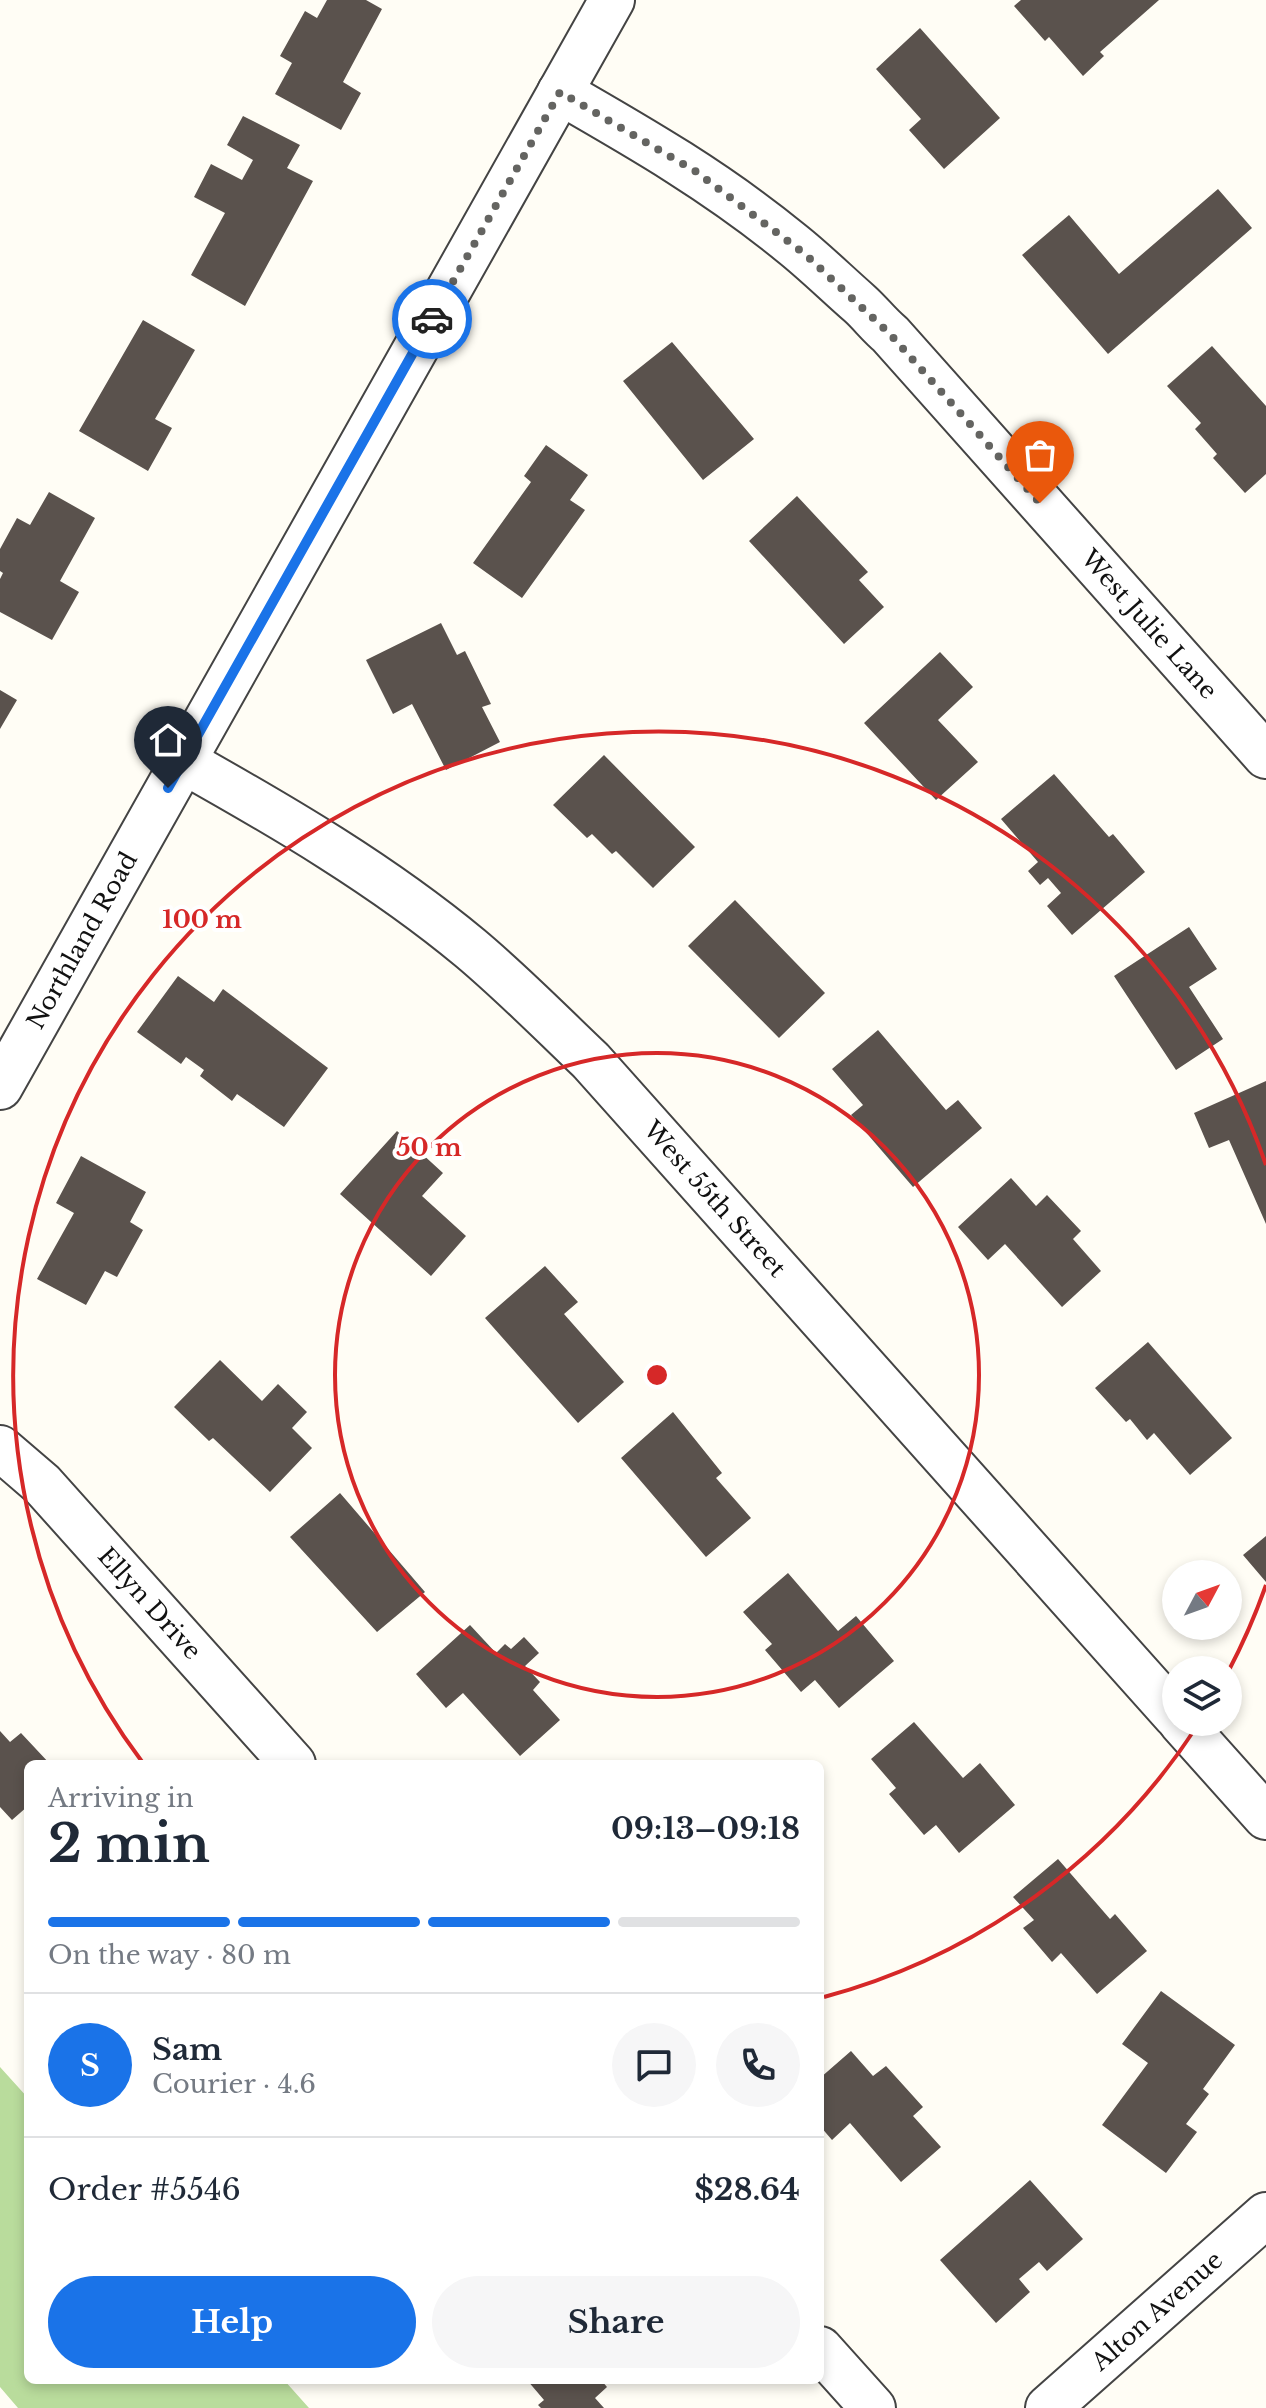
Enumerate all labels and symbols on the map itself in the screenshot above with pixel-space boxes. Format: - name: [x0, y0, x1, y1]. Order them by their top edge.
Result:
- courier: [392, 279, 472, 359]
- pin: [1006, 421, 1074, 503]
- street label: West Julie Lane: [1075, 543, 1223, 705]
- pin: [134, 706, 202, 788]
- street label: Northland Road: [21, 847, 143, 1034]
- text: 100 m: [162, 905, 242, 934]
- street label: West 55th Street: [637, 1114, 792, 1283]
- text: 50 m: [396, 1133, 462, 1162]
- centre of rings: [643, 1361, 671, 1389]
- street label: Ellyn Drive: [92, 1541, 207, 1665]
- north arrow: [1162, 1560, 1242, 1640]
- street label: Alton Avenue: [1085, 2245, 1228, 2377]

